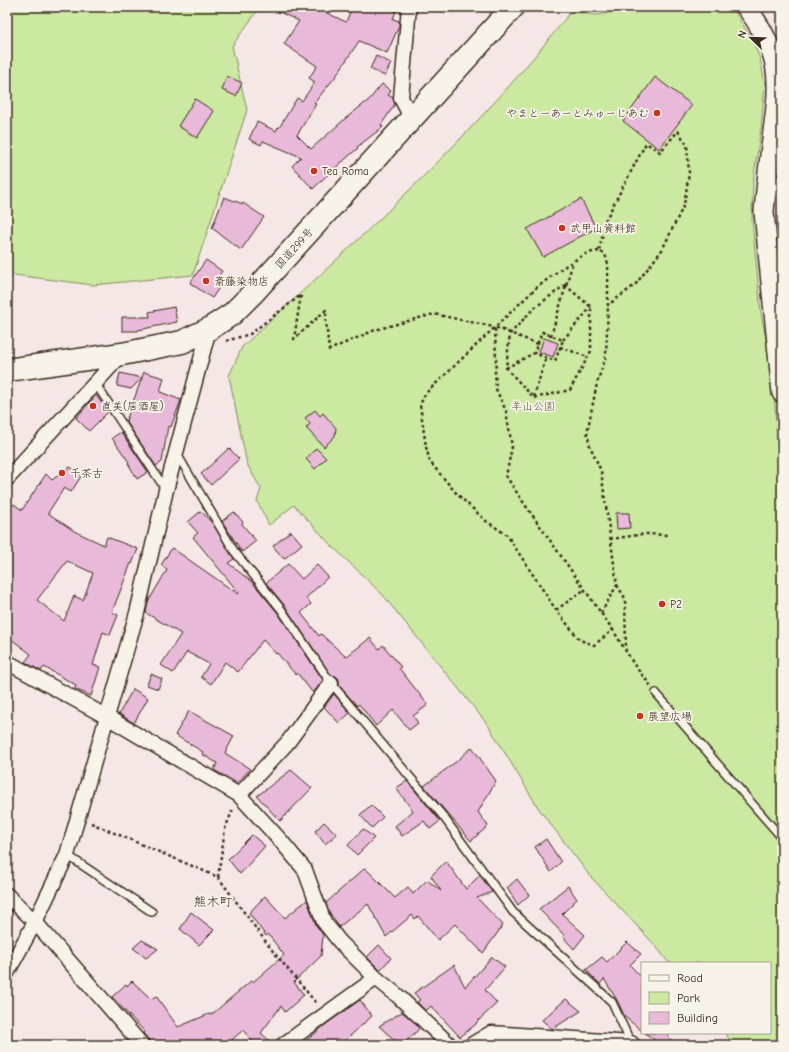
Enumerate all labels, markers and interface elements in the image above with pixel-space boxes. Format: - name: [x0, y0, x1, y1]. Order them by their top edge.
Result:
- north arrow: [731, 18, 771, 58]
- text: N: [735, 28, 750, 40]
- place label: やまとーあーとみゅーじあむ: [506, 107, 649, 120]
- marker: やまとーあーとみゅーじあむ: [652, 108, 662, 118]
- place label: Tea Roma: [322, 165, 369, 178]
- marker: Tea Roma: [309, 166, 319, 176]
- place label: 武甲山資料館: [570, 222, 636, 235]
- marker: 武甲山資料館: [557, 223, 567, 233]
- street label: 国道299号: [273, 225, 316, 271]
- place label: 斎藤染物店: [214, 275, 269, 288]
- marker: 斎藤染物店: [201, 276, 211, 286]
- place label: 直美(居酒屋): [101, 400, 164, 413]
- park label: 羊山公園: [511, 400, 555, 413]
- marker: 直美(居酒屋): [88, 401, 98, 411]
- place label: 千茶古: [70, 467, 103, 480]
- marker: 千茶古: [57, 468, 67, 478]
- place label: P2: [670, 598, 682, 611]
- marker: P2: [657, 599, 667, 609]
- place label: 展望広場: [648, 710, 692, 723]
- marker: 展望広場: [635, 711, 645, 721]
- district label: 熊木町: [193, 894, 233, 909]
- legend: [641, 962, 771, 1034]
- text: Road: [677, 971, 703, 985]
- text: Park: [677, 991, 700, 1005]
- text: Building: [677, 1011, 718, 1025]

